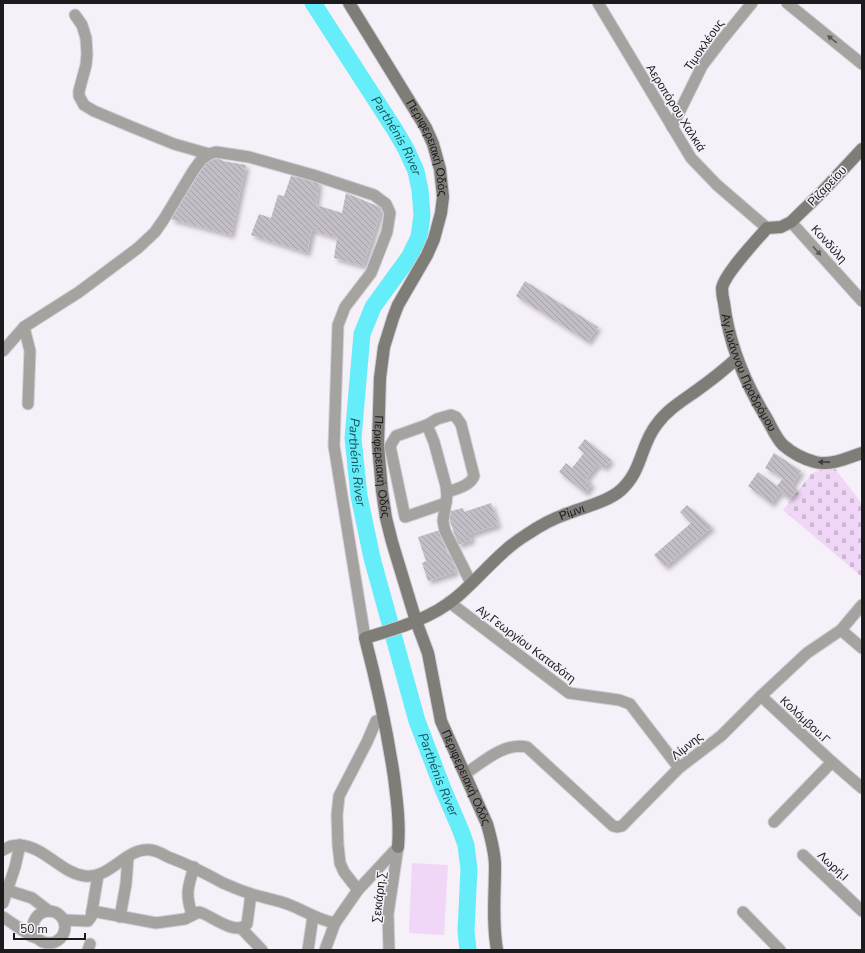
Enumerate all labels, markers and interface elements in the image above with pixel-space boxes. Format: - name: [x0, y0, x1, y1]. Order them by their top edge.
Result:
- street label: Τιμοκλέους: [680, 16, 728, 74]
- one-way arrow: [826, 35, 837, 44]
- street label: Αεροπόρου Χαλκιά: [643, 61, 709, 155]
- water label: Parthénis River: [367, 93, 426, 177]
- street label: Περιφερειακή Οδός: [402, 96, 451, 197]
- street label: Ριζαρείου: [804, 162, 850, 210]
- street label: Κονδύλη: [808, 221, 850, 267]
- one-way arrow: [813, 245, 822, 256]
- street label: Αγ.Ιωάννου Προδρόμου: [718, 312, 780, 434]
- street label: Περιφερειακή Οδός: [370, 415, 394, 519]
- water label: Parthénis River: [344, 417, 370, 508]
- one-way arrow: [817, 459, 830, 465]
- street label: Ρίμνι: [557, 500, 587, 524]
- street label: Αγ.Γεωργίου Καταδότη: [473, 601, 579, 687]
- street label: Κολόμβου.Γ: [777, 693, 834, 748]
- street label: Περιφερειακή Οδός: [438, 727, 494, 828]
- street label: Λίμνης: [668, 729, 706, 763]
- water label: Parthénis River: [413, 730, 463, 820]
- street label: Λωρή.Ι: [814, 848, 852, 884]
- street label: Σεκιάρη.Σ: [368, 871, 390, 923]
- scale bar: [14, 915, 85, 941]
- text: 50 m: [20, 921, 48, 937]

